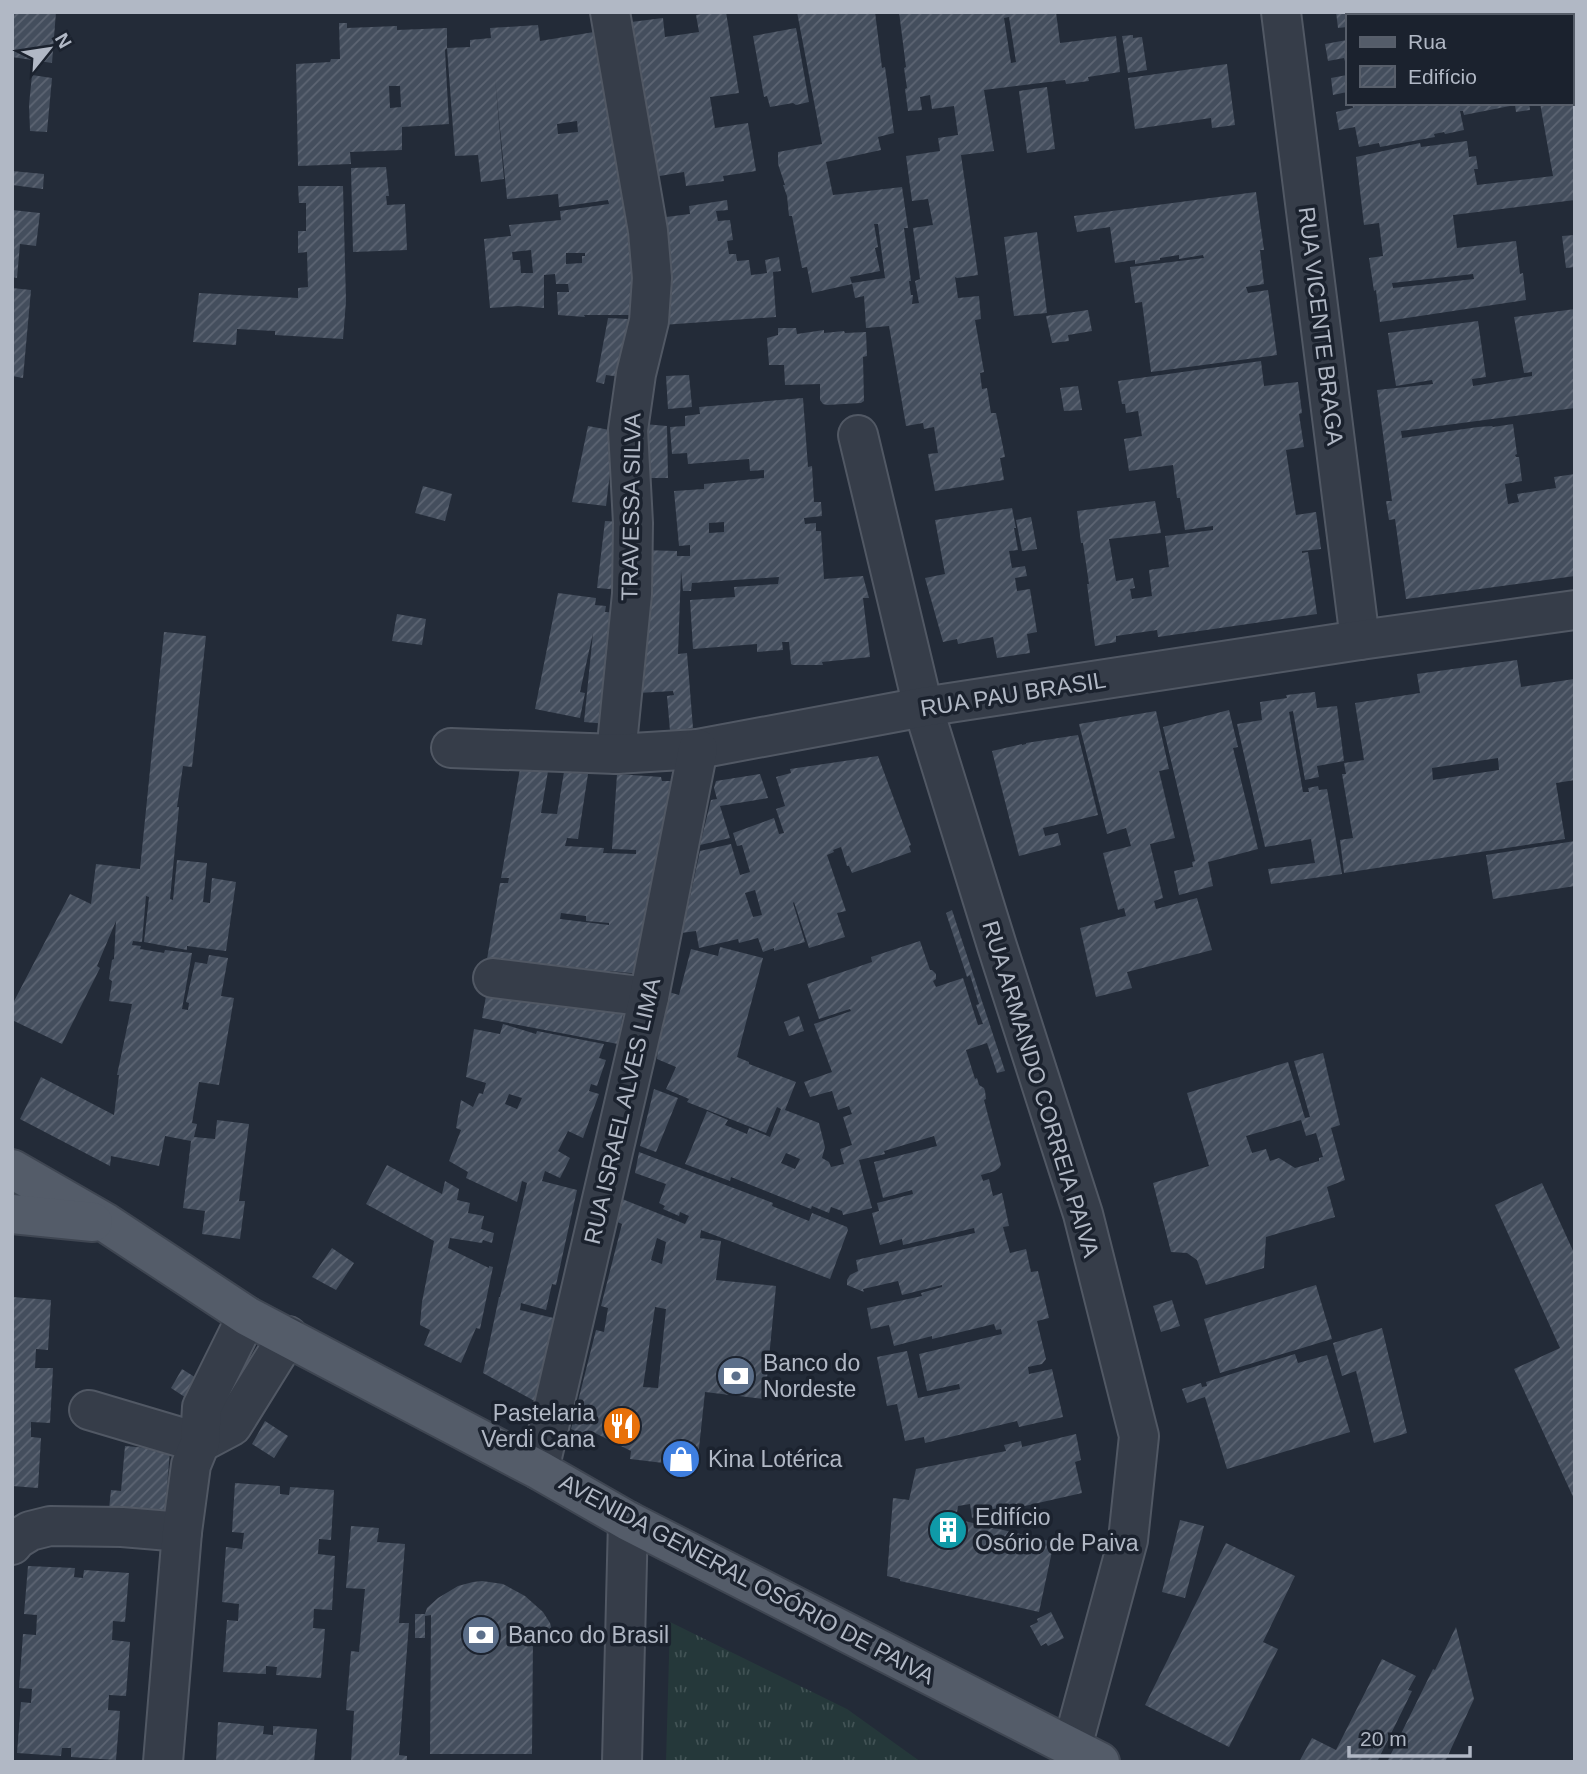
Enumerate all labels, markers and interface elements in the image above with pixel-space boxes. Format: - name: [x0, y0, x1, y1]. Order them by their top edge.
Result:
- north arrow: [14, 14, 84, 84]
- legend: [1346, 14, 1573, 105]
- text: N: [51, 30, 76, 52]
- text: Rua: [1408, 30, 1447, 53]
- text: Edifício: [1408, 65, 1477, 88]
- street label: RUA VICENTE BRAGA: [1293, 205, 1349, 447]
- street label: TRAVESSA SILVA: [616, 412, 646, 601]
- street label: RUA PAU BRASIL: [918, 666, 1108, 722]
- street label: RUA ARMANDO CORREIA PAIVA: [977, 918, 1105, 1261]
- street label: RUA ISRAEL ALVES LIMA: [579, 975, 665, 1247]
- place label: Banco do Nordeste: [763, 1350, 860, 1402]
- bank icon: Banco do Nordeste: [715, 1355, 757, 1397]
- place label: Pastelaria Verdi Cana: [481, 1400, 595, 1452]
- restaurant icon: Pastelaria Verdi Cana: [601, 1405, 643, 1447]
- shop icon: Kina Lotérica: [660, 1438, 702, 1480]
- place label: Kina Lotérica: [708, 1446, 842, 1472]
- street label: AVENIDA GENERAL OSÓRIO DE PAIVA: [555, 1469, 940, 1690]
- place label: Edifício Osório de Paiva: [975, 1504, 1139, 1556]
- building icon: Edifício Osório de Paiva: [927, 1509, 969, 1551]
- bank icon: Banco do Brasil: [460, 1614, 502, 1656]
- place label: Banco do Brasil: [508, 1622, 669, 1648]
- scale bar: [1349, 1714, 1470, 1758]
- text: 20 m: [1360, 1727, 1407, 1750]

